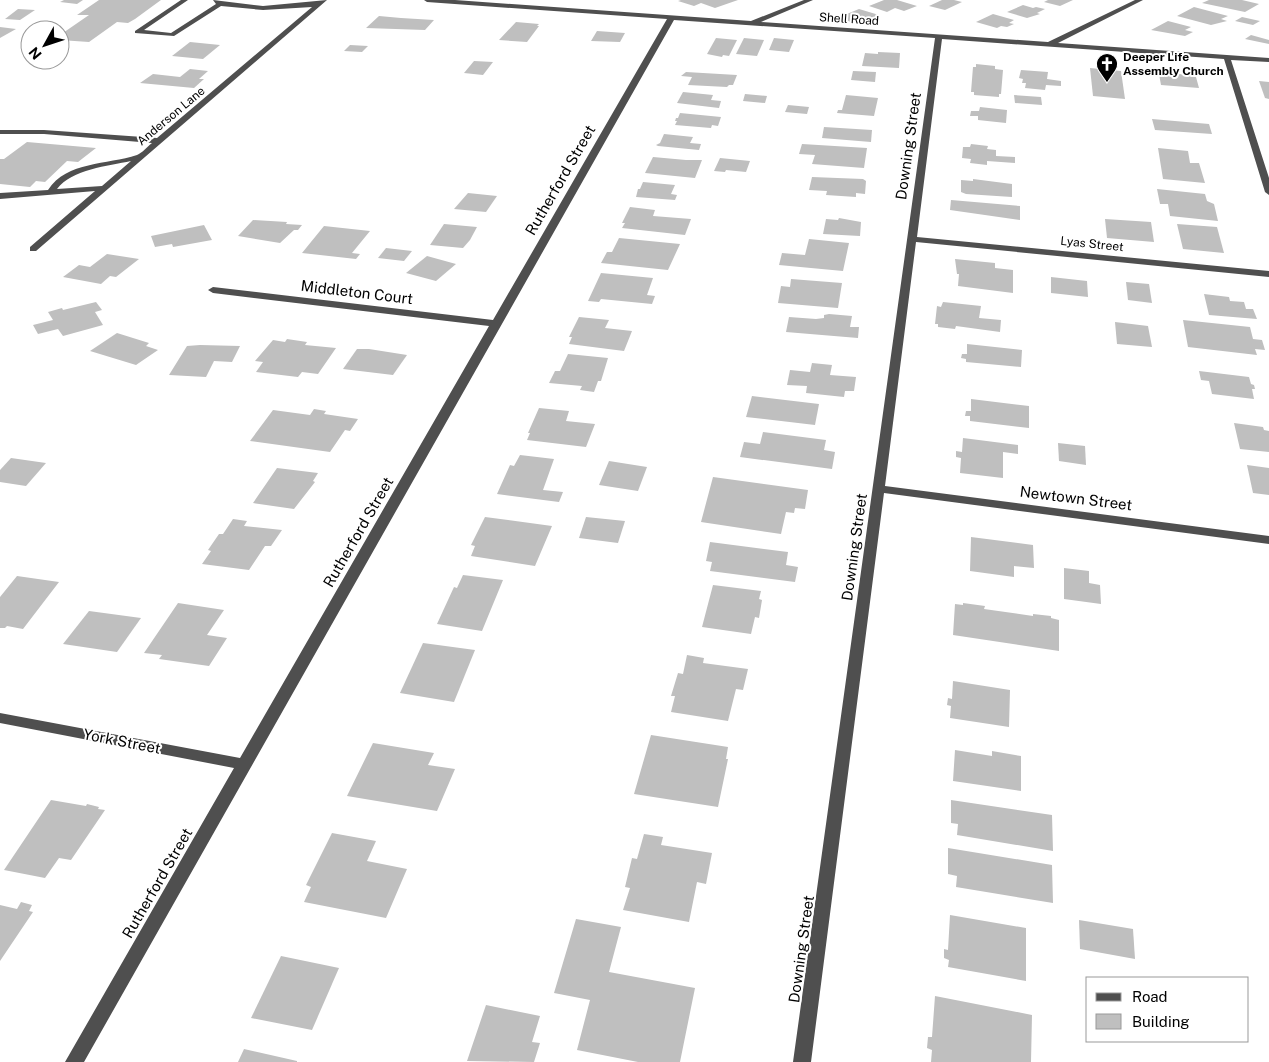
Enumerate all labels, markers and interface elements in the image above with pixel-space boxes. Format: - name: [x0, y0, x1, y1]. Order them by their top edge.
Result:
- street label: Shell Road: [818, 10, 880, 28]
- north arrow: [20, 20, 70, 70]
- text: N: [25, 44, 45, 63]
- place label: Deeper Life Assembly Church: [1123, 50, 1224, 78]
- church icon: Deeper Life Assembly Church: [1095, 52, 1119, 83]
- street label: Anderson Lane: [134, 84, 208, 148]
- street label: Downing Street: [892, 91, 924, 201]
- street label: Rutherford Street: [522, 122, 598, 238]
- street label: Lyas Street: [1060, 234, 1125, 254]
- street label: Middleton Court: [300, 277, 414, 307]
- street label: Rutherford Street: [320, 474, 396, 590]
- street label: Newtown Street: [1019, 483, 1133, 513]
- street label: Downing Street: [838, 492, 870, 602]
- street label: York Street: [82, 725, 162, 757]
- street label: Rutherford Street: [119, 825, 195, 941]
- street label: Downing Street: [785, 894, 817, 1004]
- legend: [1086, 977, 1249, 1042]
- text: Road: [1132, 988, 1168, 1005]
- text: Building: [1132, 1013, 1190, 1030]

